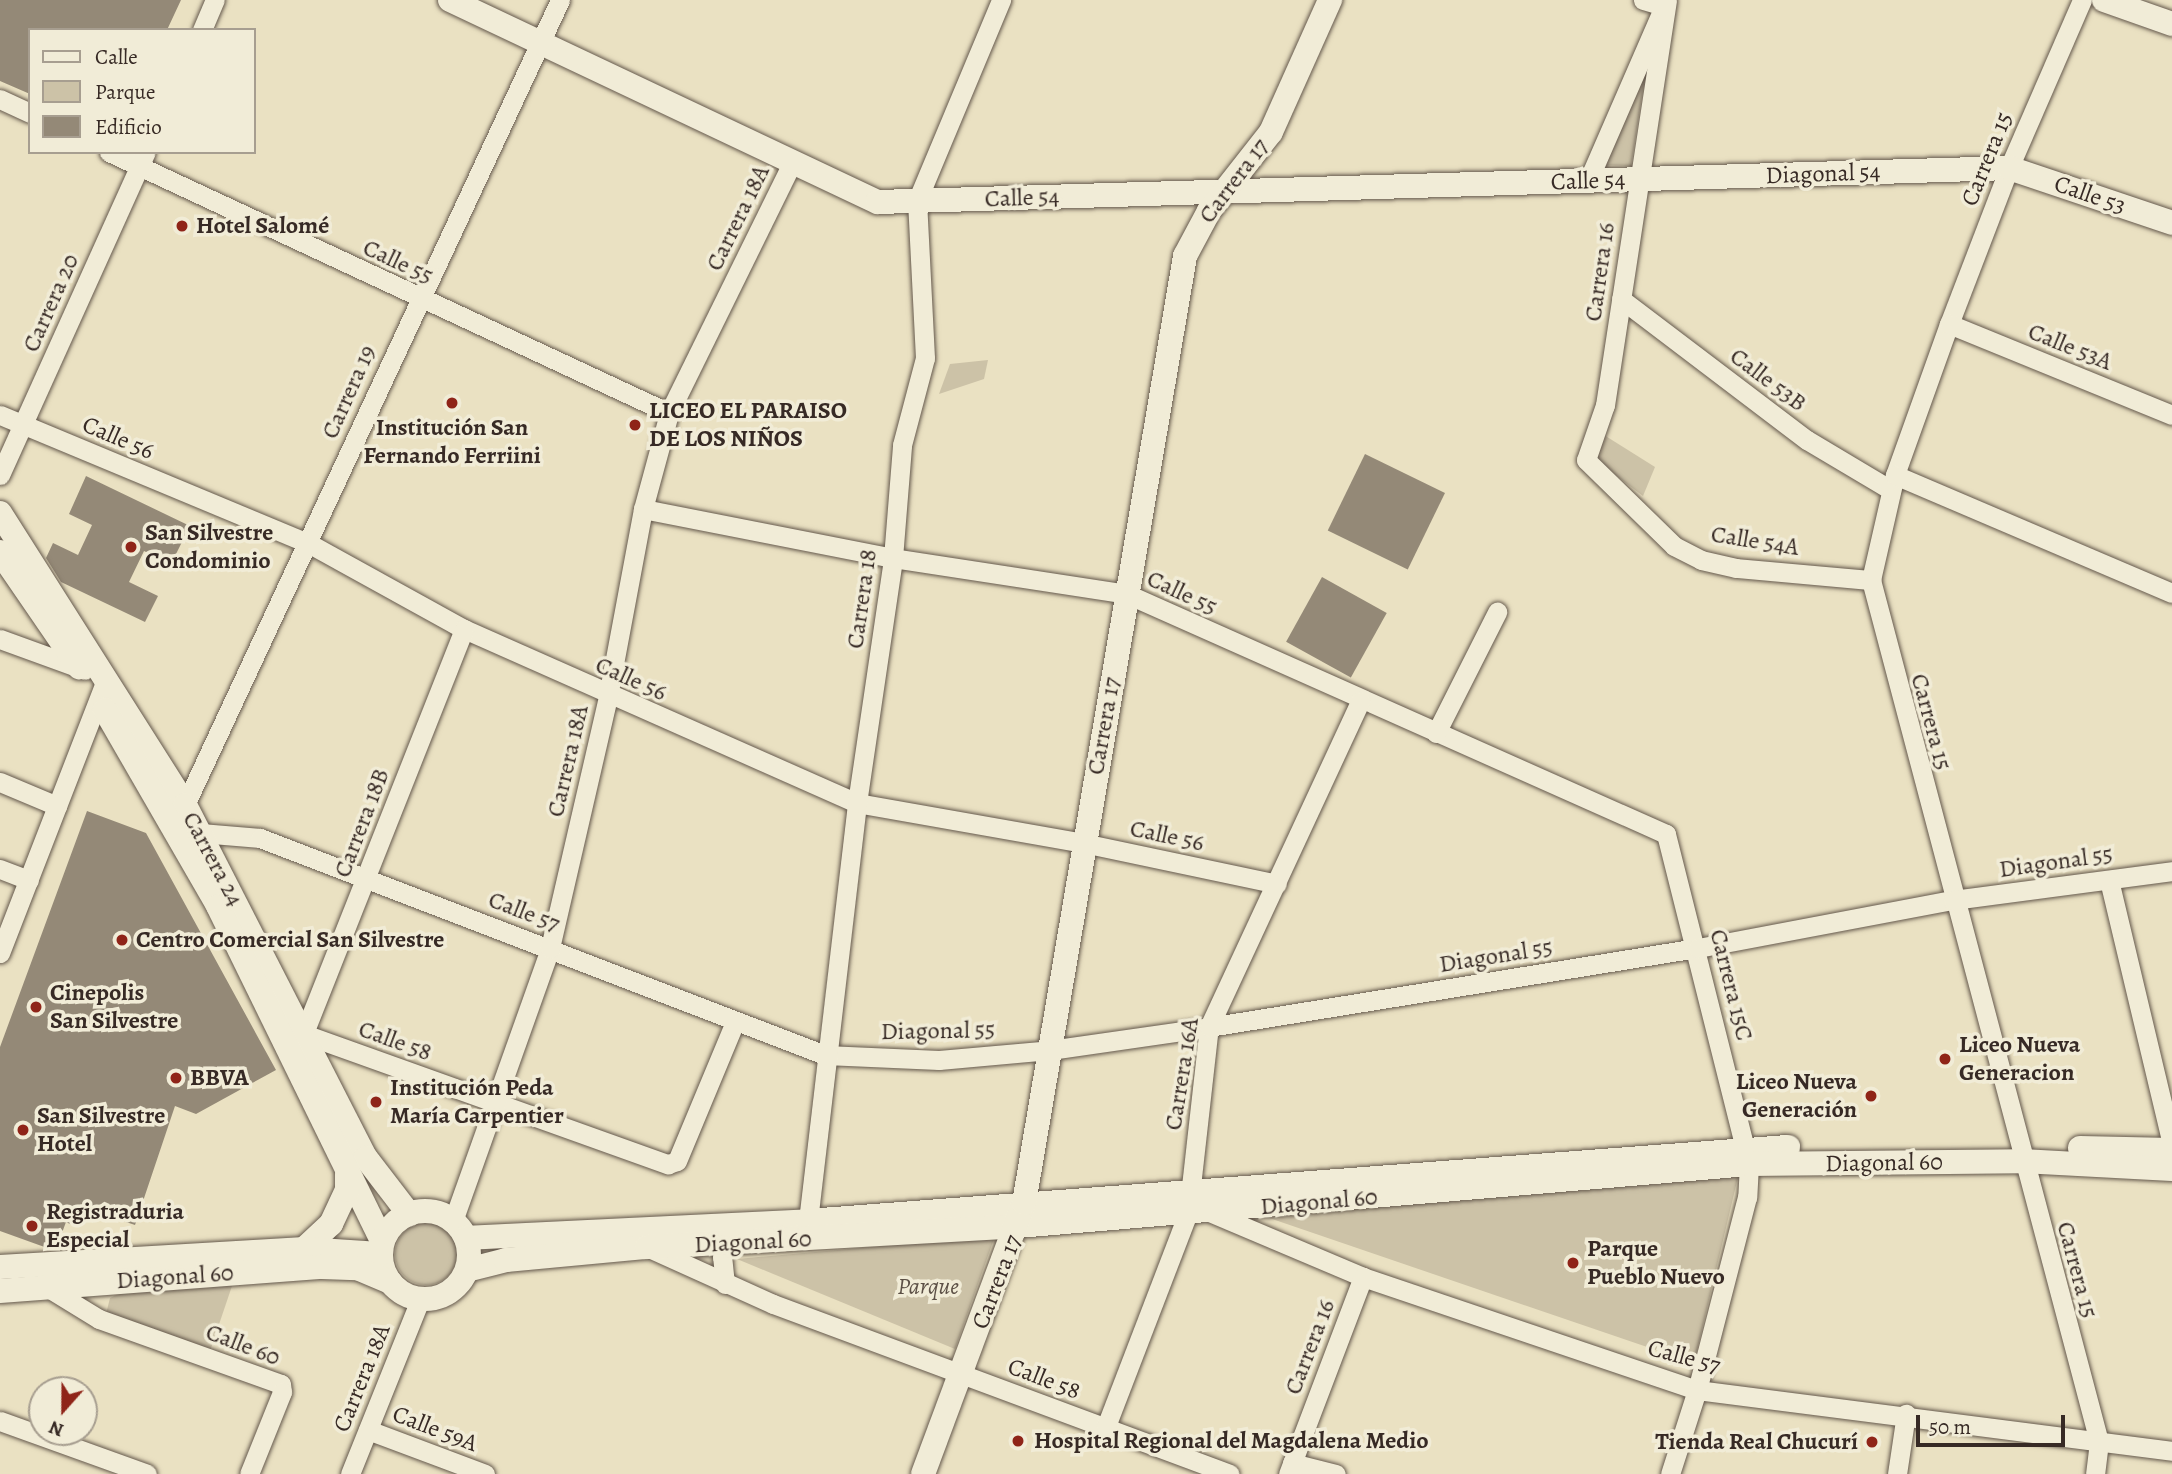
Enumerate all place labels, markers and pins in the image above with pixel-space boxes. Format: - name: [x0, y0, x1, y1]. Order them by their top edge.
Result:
- place label: Hotel Salomé: [196, 212, 329, 240]
- marker: Hotel Salomé: [174, 218, 190, 234]
- marker: Institución San Fernando Ferriini: [444, 395, 460, 411]
- place label: LICEO EL PARAISO DE LOS NIÑOS: [649, 397, 847, 453]
- place label: Institución San Fernando Ferriini: [363, 414, 541, 470]
- marker: LICEO EL PARAISO DE LOS NIÑOS: [627, 417, 643, 433]
- place label: San Silvestre Condominio: [145, 519, 273, 575]
- marker: San Silvestre Condominio: [123, 539, 139, 555]
- place label: Centro Comercial San Silvestre: [136, 926, 444, 954]
- marker: Centro Comercial San Silvestre: [114, 932, 130, 948]
- place label: Cinepolis San Silvestre: [50, 979, 178, 1035]
- marker: Cinepolis San Silvestre: [28, 999, 44, 1015]
- place label: Liceo Nueva Generacion: [1959, 1031, 2080, 1087]
- marker: Liceo Nueva Generacion: [1937, 1051, 1953, 1067]
- place label: BBVA: [190, 1064, 249, 1092]
- place label: Liceo Nueva Generación: [1736, 1068, 1857, 1124]
- marker: BBVA: [168, 1070, 184, 1086]
- place label: Institución Peda María Carpentier: [390, 1074, 564, 1130]
- marker: Liceo Nueva Generación: [1863, 1088, 1879, 1104]
- marker: Institución Peda María Carpentier: [368, 1094, 384, 1110]
- place label: San Silvestre Hotel: [37, 1102, 165, 1158]
- marker: San Silvestre Hotel: [15, 1122, 31, 1138]
- place label: Registraduria Especial: [46, 1198, 184, 1254]
- marker: Registraduria Especial: [24, 1218, 40, 1234]
- place label: Parque Pueblo Nuevo: [1587, 1235, 1725, 1291]
- marker: Parque Pueblo Nuevo: [1565, 1255, 1581, 1271]
- place label: Hospital Regional del Magdalena Medio: [1034, 1427, 1429, 1455]
- place label: Tienda Real Chucurí: [1655, 1428, 1858, 1456]
- marker: Hospital Regional del Magdalena Medio: [1008, 1431, 1028, 1451]
- marker: Tienda Real Chucurí: [1864, 1434, 1880, 1450]

